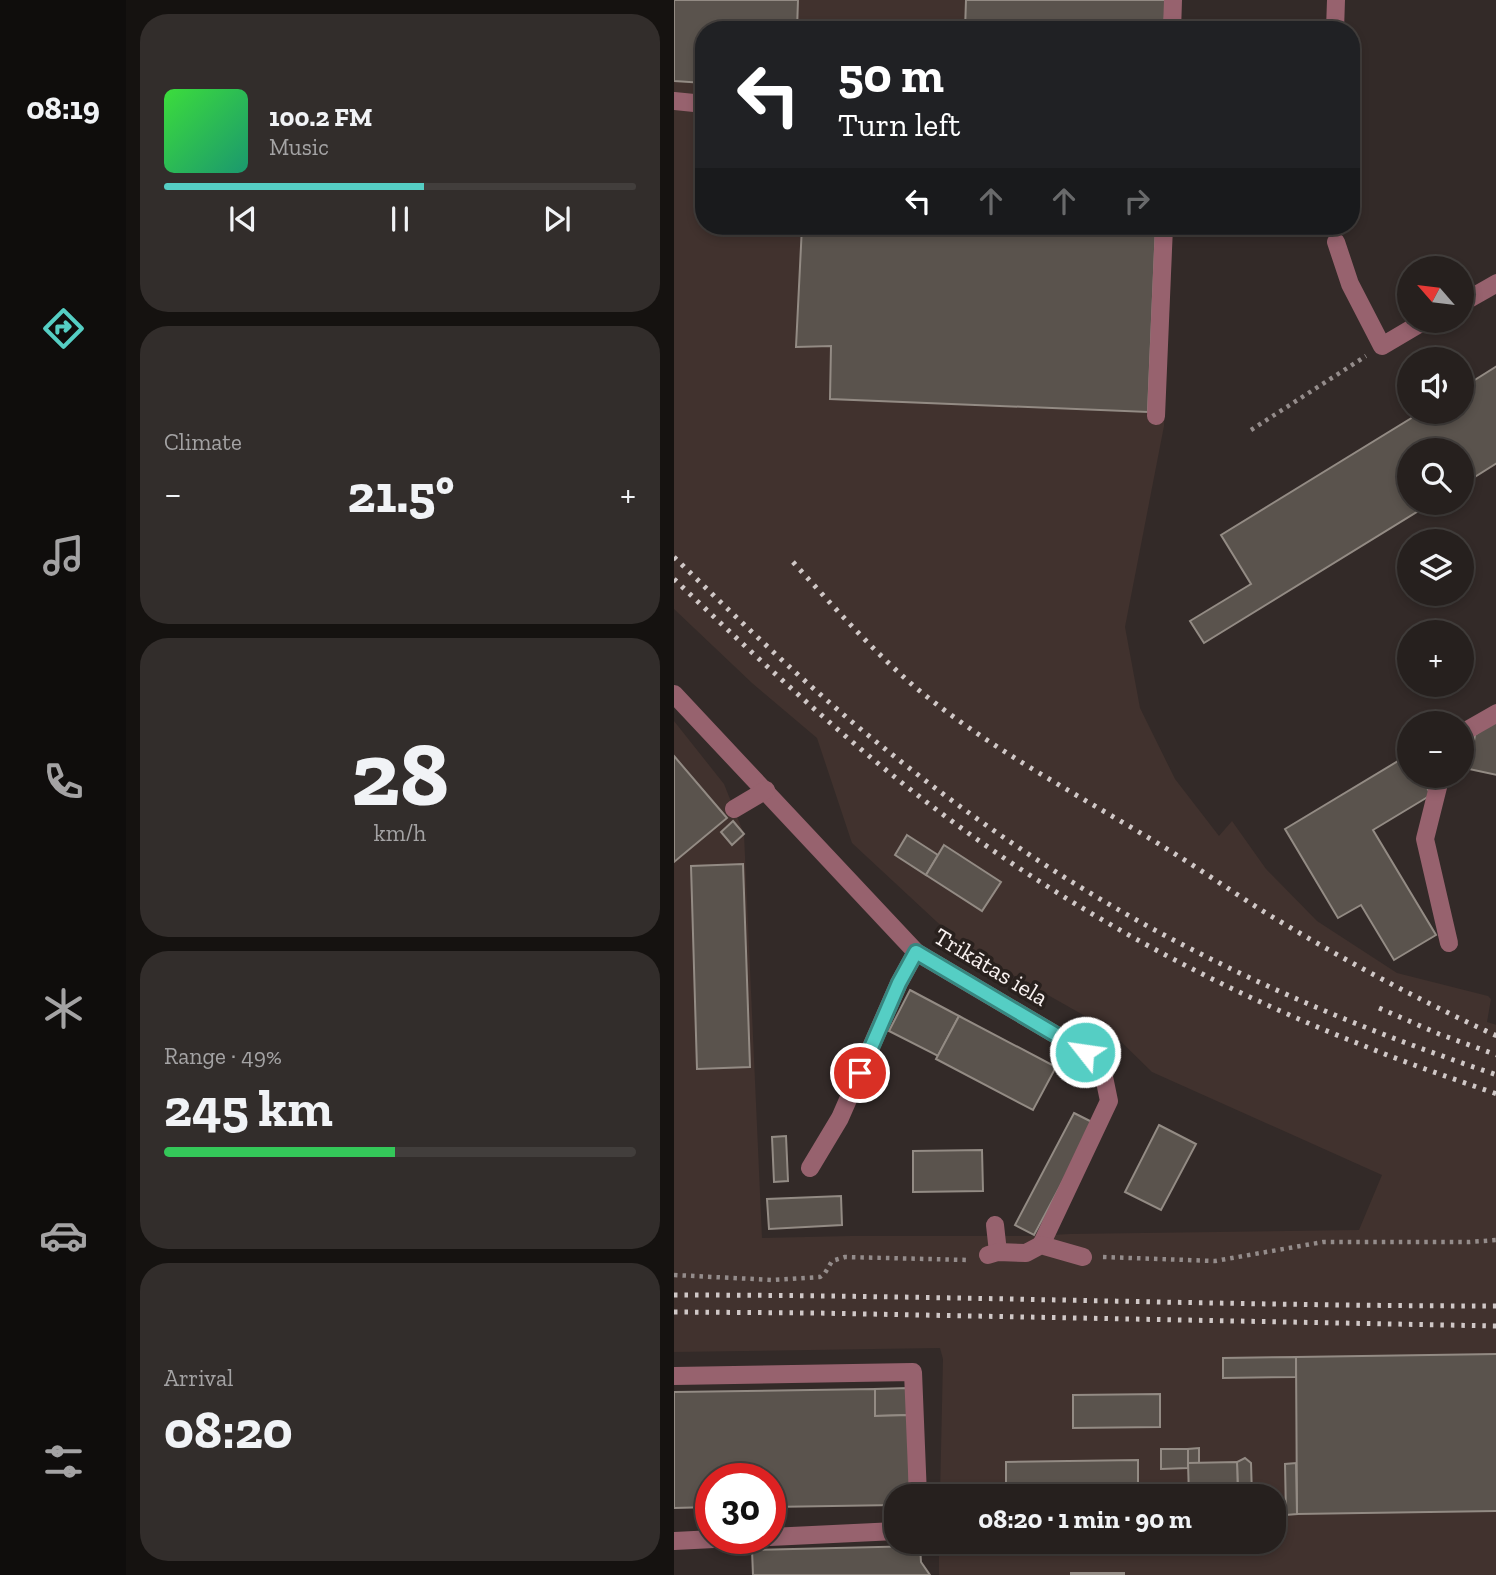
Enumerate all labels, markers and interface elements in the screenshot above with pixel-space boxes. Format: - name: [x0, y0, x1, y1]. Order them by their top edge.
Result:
- text: 50 m: [838, 46, 944, 105]
- icon: left: [723, 49, 814, 140]
- text: 08:19: [26, 89, 100, 127]
- text: 100.2 FM: [269, 101, 372, 133]
- text: Turn left: [838, 106, 960, 144]
- text: Music: [269, 133, 329, 161]
- icon: left: [899, 182, 937, 220]
- icon: ahead: [972, 182, 1010, 220]
- icon: ahead: [1045, 182, 1083, 220]
- icon: right: [1118, 182, 1156, 220]
- icon: previous: [224, 200, 262, 238]
- icon: pause: [381, 200, 419, 238]
- icon: next: [538, 200, 576, 238]
- north arrow: [1397, 256, 1474, 332]
- map controls: [1397, 256, 1474, 788]
- icon: directions: [39, 304, 88, 353]
- button: sound: [1397, 347, 1474, 424]
- text: Climate: [164, 428, 242, 456]
- button: search: [1397, 438, 1474, 515]
- text: 21.5°: [347, 463, 454, 525]
- text: −: [164, 471, 182, 517]
- text: +: [620, 471, 636, 517]
- button: layers: [1397, 529, 1474, 606]
- icon: music: [39, 531, 88, 580]
- button: +: [1397, 620, 1474, 697]
- button: −: [1397, 711, 1474, 788]
- text: 28: [351, 719, 449, 828]
- icon: phone: [39, 757, 88, 806]
- text: km/h: [374, 819, 426, 847]
- street label: Trikātas iela: [929, 921, 1054, 1012]
- icon: climate: [39, 984, 88, 1033]
- position arrow: [1048, 1015, 1122, 1089]
- text: Range · 49%: [164, 1042, 282, 1070]
- pin: [830, 1043, 890, 1103]
- icon: arrive: [841, 1054, 879, 1092]
- text: 245 km: [164, 1077, 333, 1139]
- icon: car: [39, 1211, 88, 1260]
- text: Arrival: [164, 1364, 233, 1392]
- text: 08:20: [164, 1399, 293, 1461]
- icon: filters: [39, 1437, 88, 1486]
- speed limit sign: 30: [695, 1463, 786, 1554]
- text: 08:20 · 1 min · 90 m: [978, 1503, 1192, 1535]

